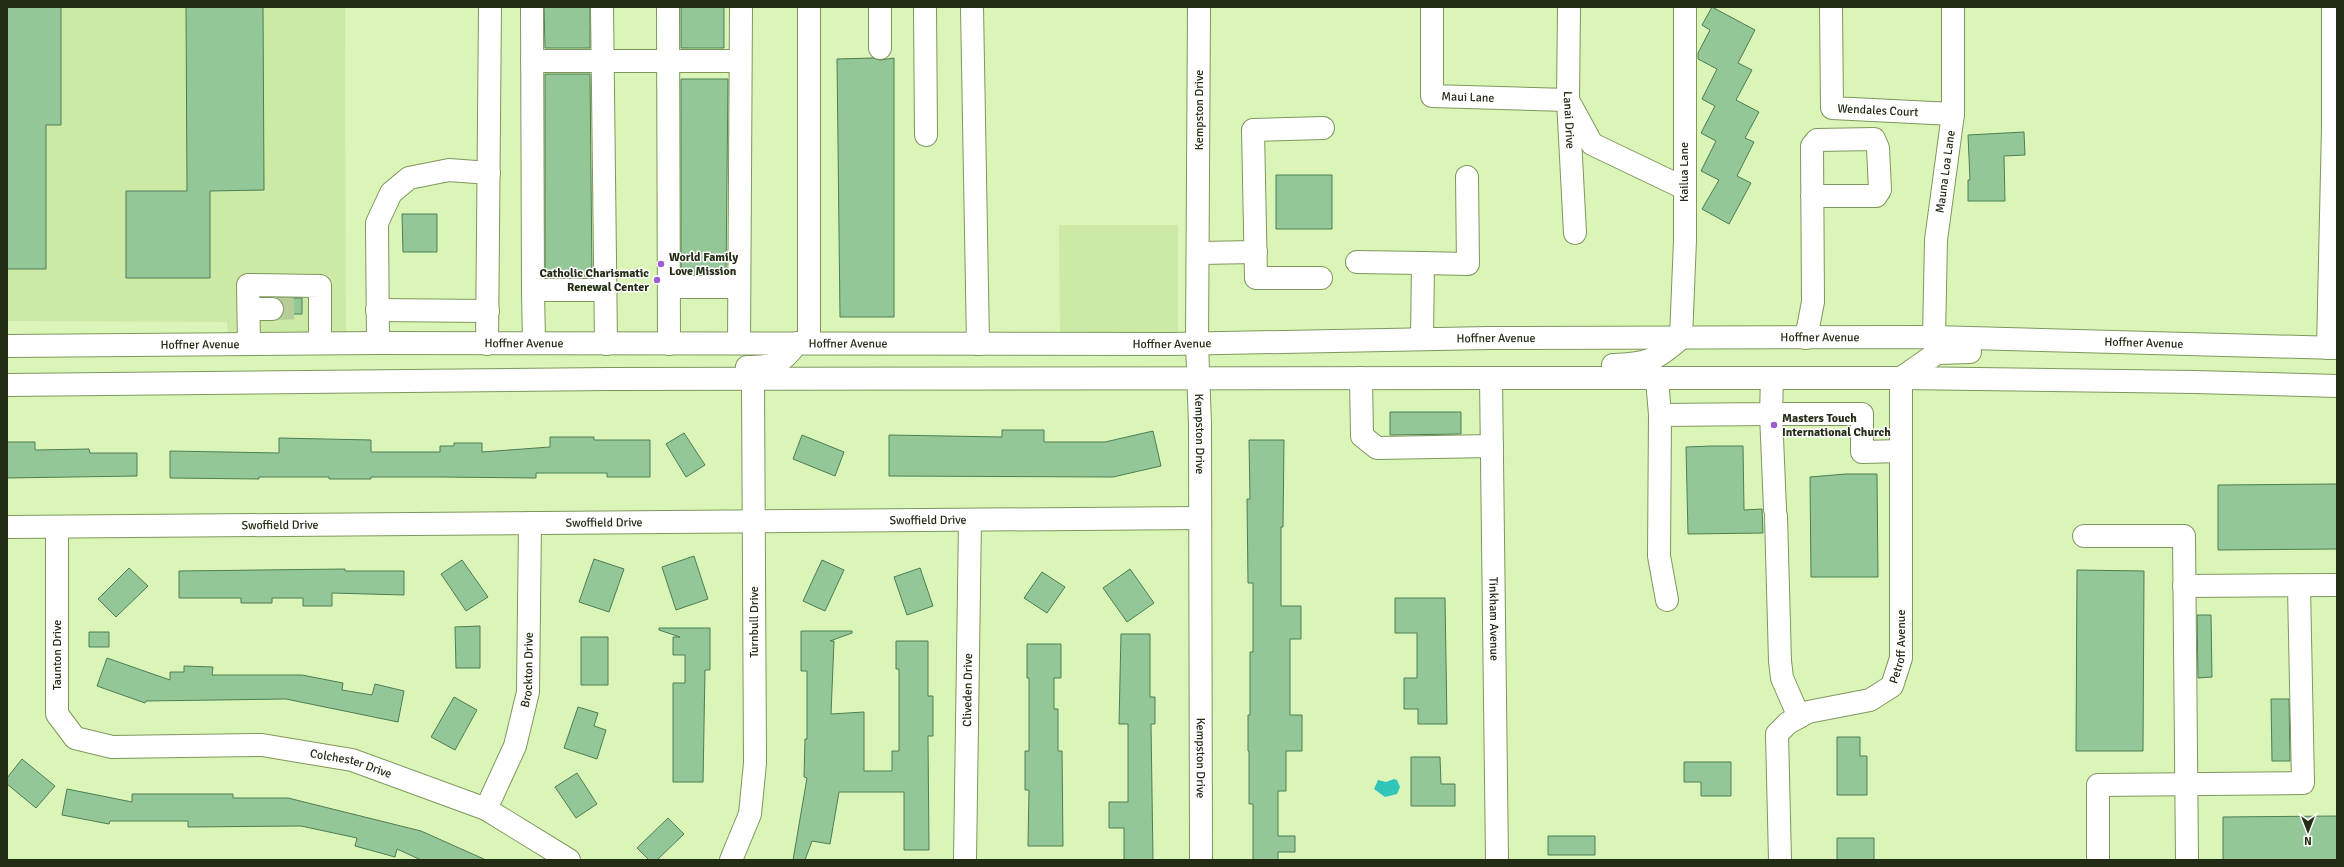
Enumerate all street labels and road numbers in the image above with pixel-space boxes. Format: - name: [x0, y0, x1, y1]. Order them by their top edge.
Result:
- street label: Kempston Drive: [1192, 70, 1207, 150]
- street label: Maui Lane: [1441, 89, 1495, 105]
- street label: Lanai Drive: [1560, 91, 1578, 149]
- street label: Wendales Court: [1837, 101, 1919, 120]
- street label: Mauna Loa Lane: [1932, 129, 1958, 214]
- street label: Kailua Lane: [1677, 142, 1692, 202]
- street label: Hoffner Avenue: [1456, 330, 1536, 346]
- street label: Hoffner Avenue: [1780, 330, 1860, 345]
- street label: Hoffner Avenue: [2104, 334, 2184, 351]
- street label: Hoffner Avenue: [484, 336, 564, 351]
- street label: Hoffner Avenue: [808, 336, 888, 351]
- street label: Hoffner Avenue: [1132, 336, 1212, 352]
- street label: Hoffner Avenue: [160, 337, 240, 352]
- street label: Kempston Drive: [1191, 393, 1208, 474]
- street label: Swoffield Drive: [889, 512, 967, 528]
- street label: Swoffield Drive: [565, 515, 643, 530]
- street label: Swoffield Drive: [241, 517, 319, 533]
- street label: Tinkham Avenue: [1486, 577, 1502, 661]
- street label: Turnbull Drive: [747, 586, 762, 658]
- street label: Petroff Avenue: [1886, 610, 1909, 686]
- street label: Taunton Drive: [50, 620, 65, 690]
- street label: Brockton Drive: [517, 632, 536, 709]
- street label: Cliveden Drive: [959, 653, 976, 727]
- street label: Kempston Drive: [1193, 718, 1208, 798]
- street label: Colchester Drive: [309, 746, 394, 781]

